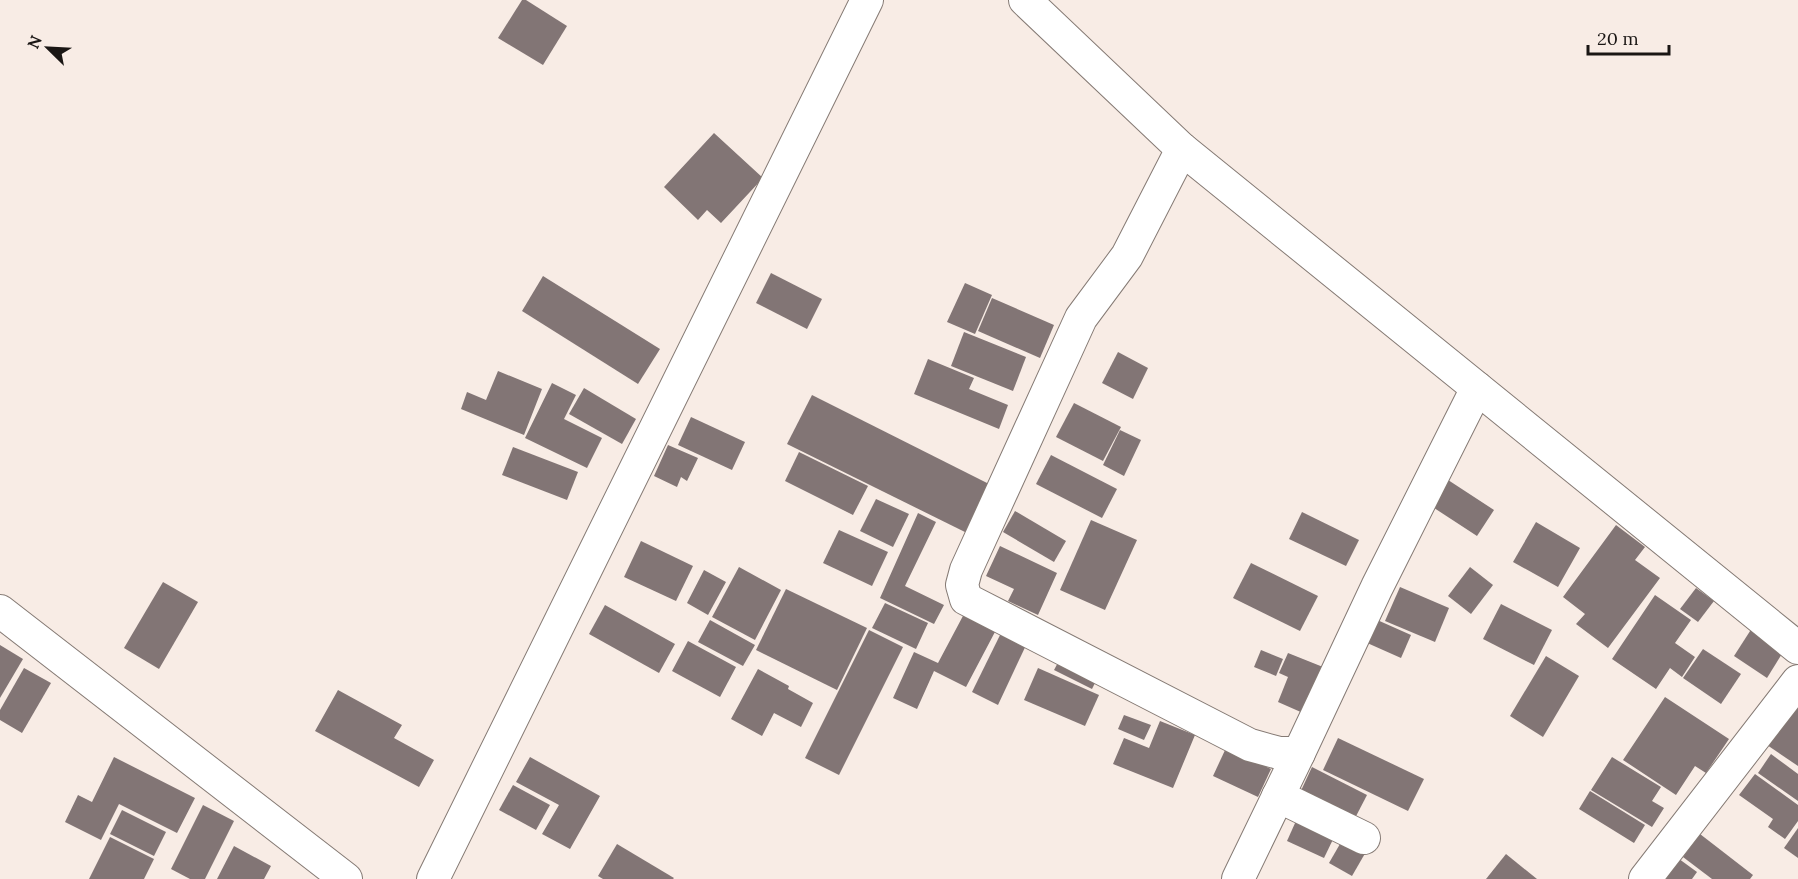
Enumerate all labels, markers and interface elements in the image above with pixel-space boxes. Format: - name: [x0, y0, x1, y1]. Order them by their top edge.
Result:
- north arrow: [18, 18, 78, 78]
- scale bar: [1588, 18, 1669, 56]
- text: 20 m: [1597, 27, 1639, 50]
- text: N: [23, 32, 46, 52]

